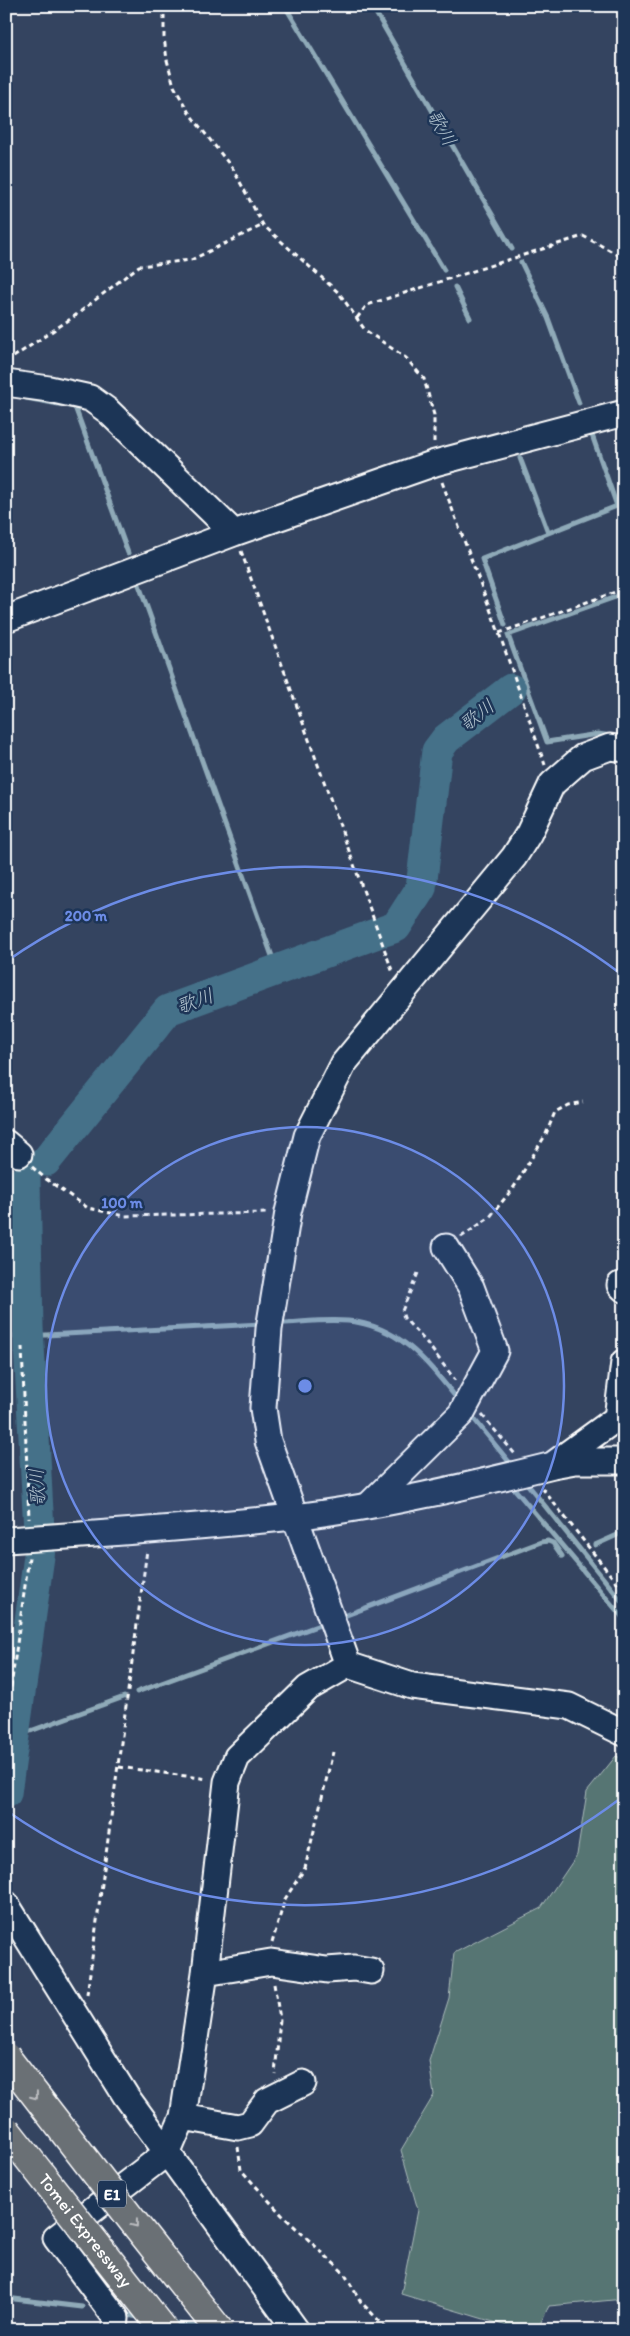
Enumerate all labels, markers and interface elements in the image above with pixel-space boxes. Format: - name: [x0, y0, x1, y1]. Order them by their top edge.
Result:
- water label: 歌川: [423, 106, 461, 150]
- water label: 歌川: [455, 694, 499, 736]
- text: 200 m: [65, 907, 108, 925]
- water label: 歌川: [173, 984, 217, 1018]
- text: 100 m: [101, 1194, 143, 1212]
- centre of rings: [296, 1377, 314, 1395]
- water label: 歌川: [25, 1467, 49, 1507]
- one-way arrow: [30, 2090, 39, 2099]
- street label: Tomei Expressway: [34, 2169, 137, 2292]
- road number: E1: [98, 2180, 126, 2208]
- one-way arrow: [129, 2218, 137, 2227]

